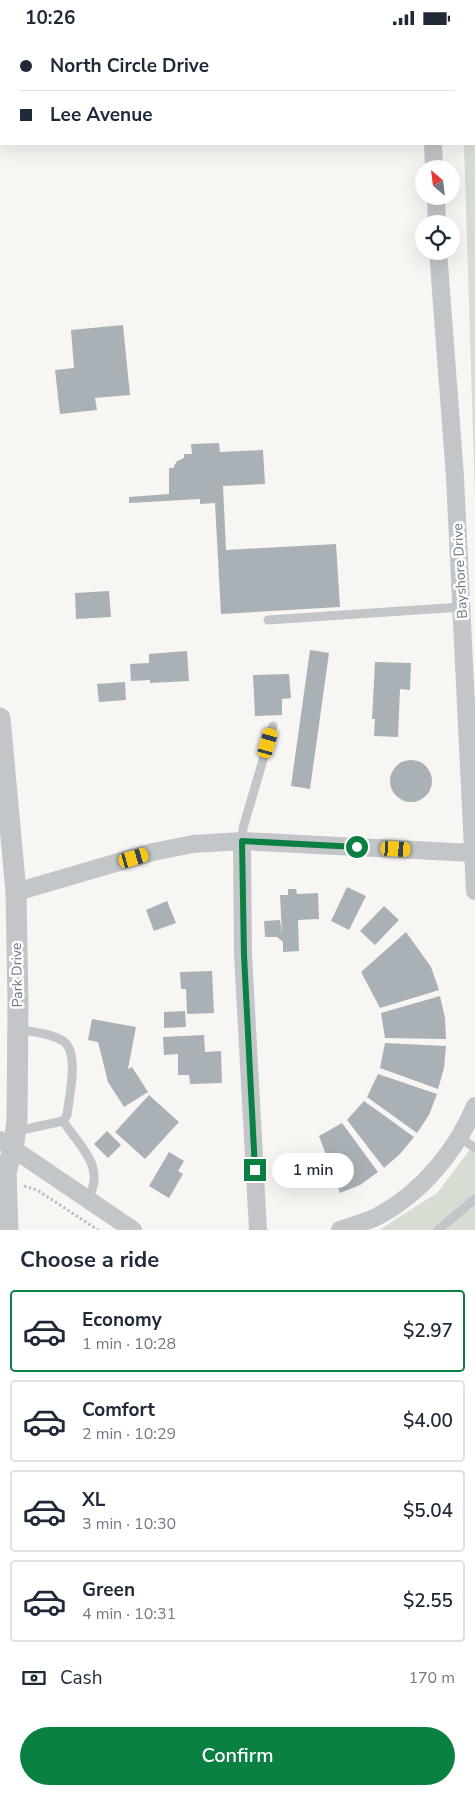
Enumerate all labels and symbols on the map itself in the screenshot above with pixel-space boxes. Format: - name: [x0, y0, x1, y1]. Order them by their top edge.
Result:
- north arrow: [415, 160, 460, 205]
- street label: Bayshore Drive: [448, 523, 472, 619]
- car: [256, 727, 279, 759]
- route start: [346, 836, 368, 858]
- car: [380, 841, 411, 857]
- car: [117, 847, 150, 869]
- street label: Park Drive: [7, 942, 27, 1008]
- callout: 1 min: [272, 1153, 355, 1187]
- route end: [244, 1159, 266, 1181]

